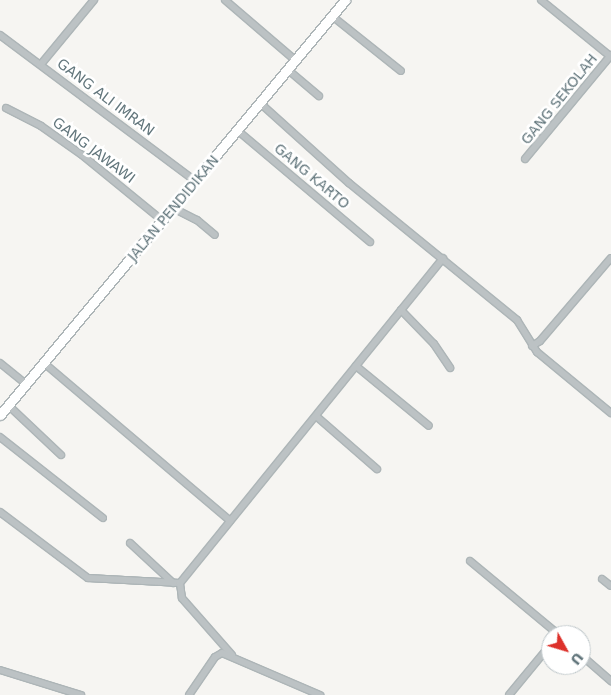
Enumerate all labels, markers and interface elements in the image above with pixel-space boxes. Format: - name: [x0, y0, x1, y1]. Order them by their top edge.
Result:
- street label: GANG SEKOLAH: [517, 50, 601, 148]
- street label: GANG ALI IMRAN: [54, 55, 158, 139]
- street label: GANG JAWAWI: [50, 114, 138, 186]
- street label: GANG KARTO: [271, 140, 353, 212]
- street label: JALAN PENDIDIKAN: [124, 152, 222, 264]
- north arrow: [541, 625, 591, 675]
- text: U: [567, 649, 587, 668]

